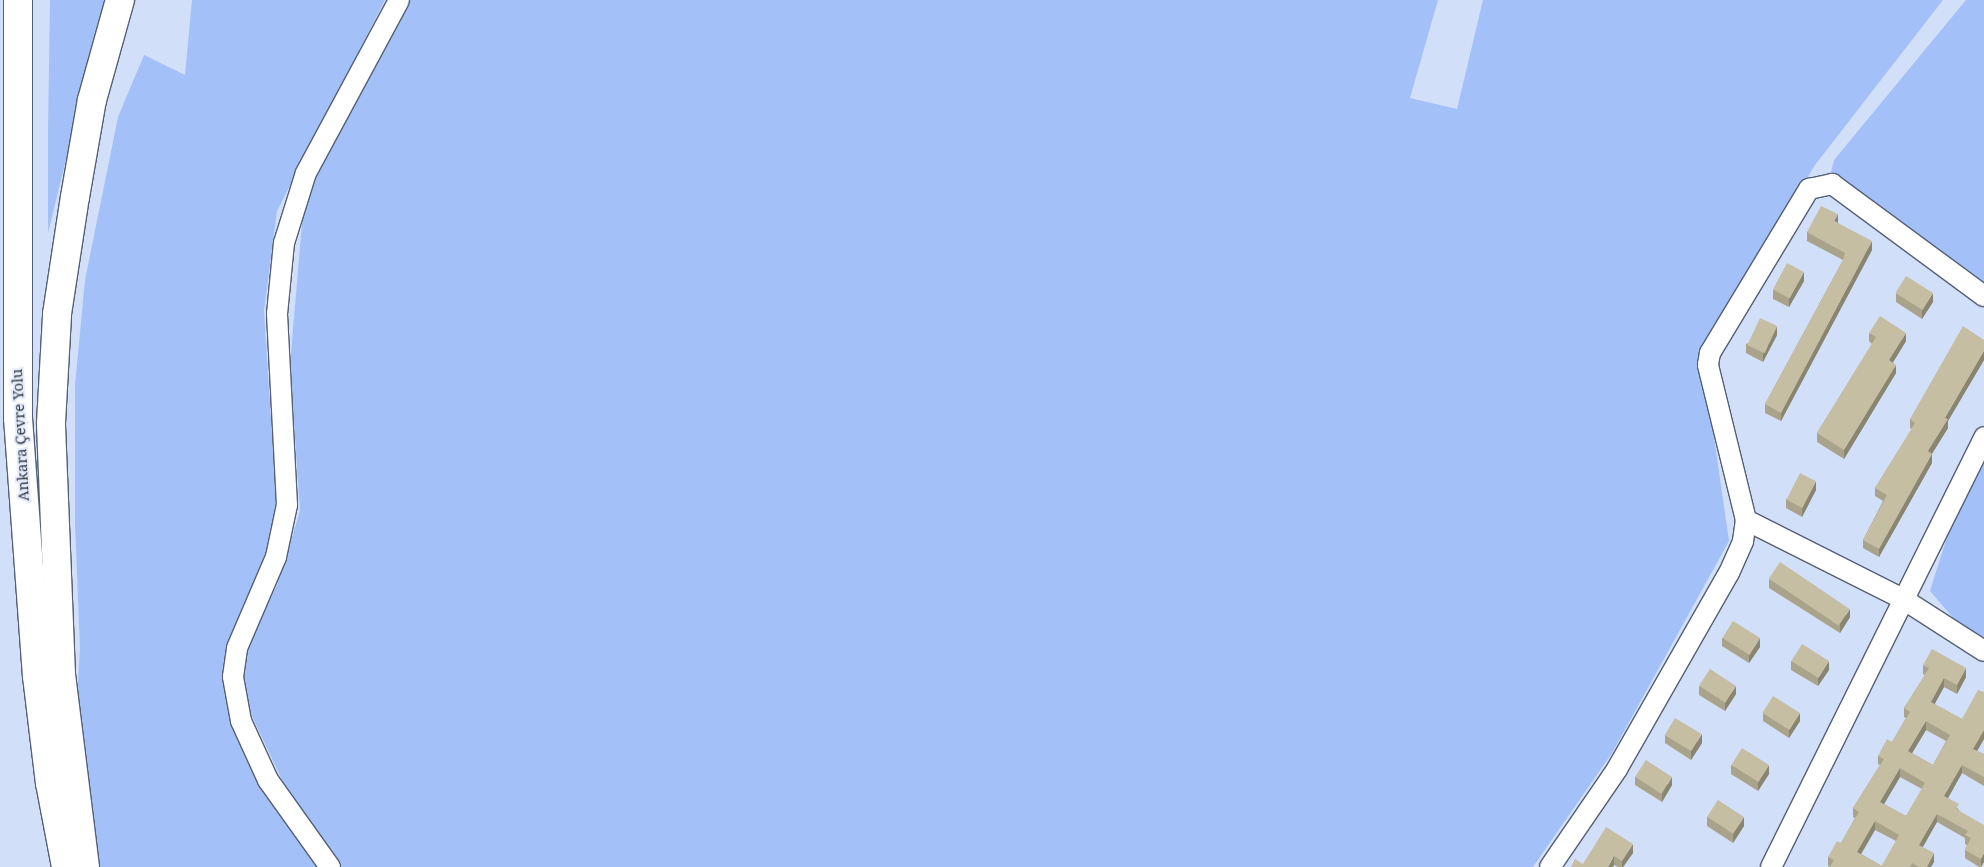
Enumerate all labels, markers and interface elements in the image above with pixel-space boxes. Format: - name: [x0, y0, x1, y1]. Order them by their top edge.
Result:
- street label: Ankara Çevre Yolu: [8, 368, 32, 502]

